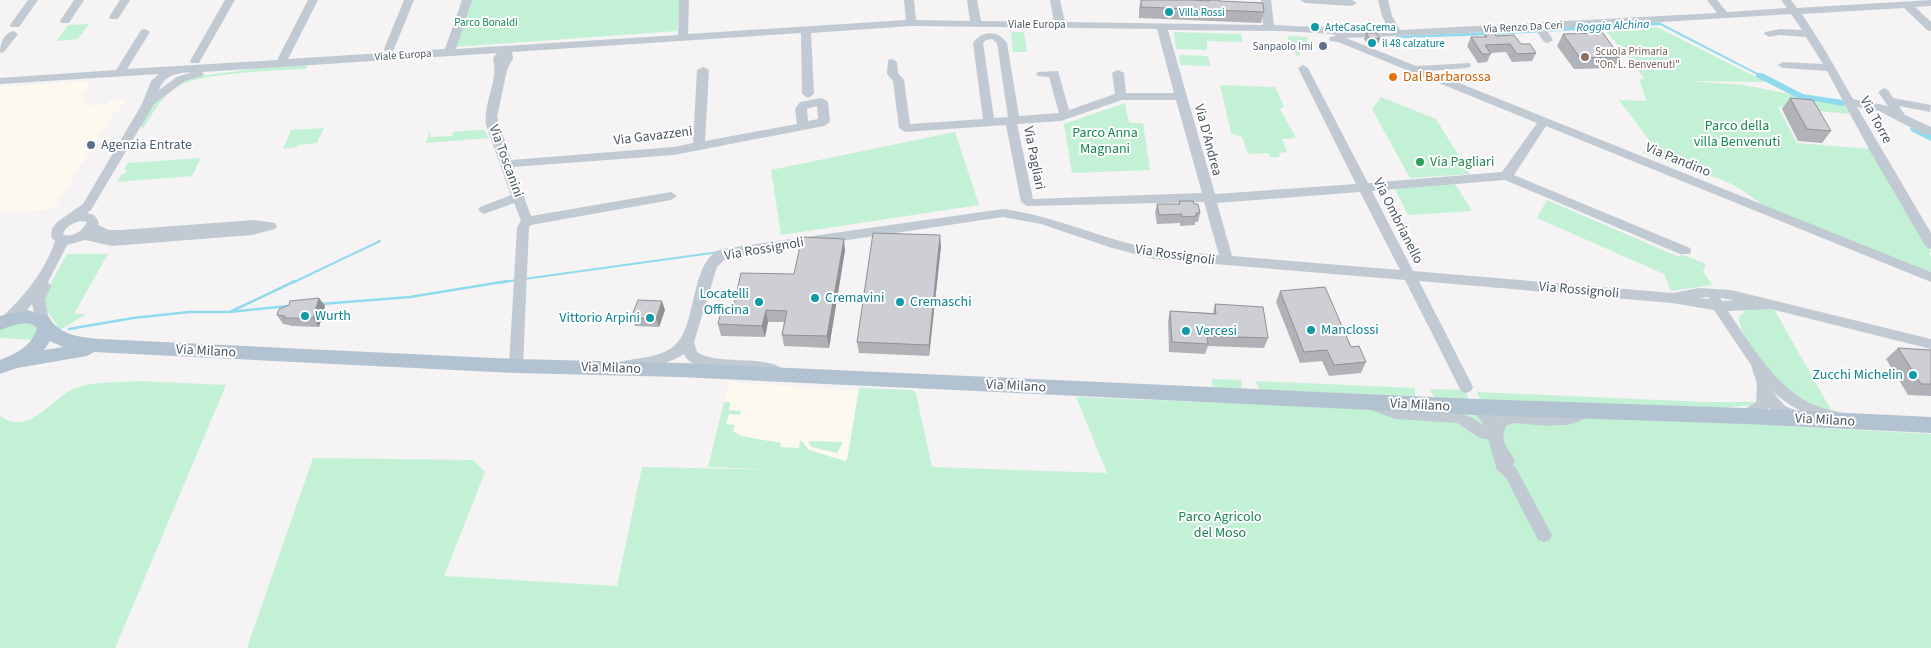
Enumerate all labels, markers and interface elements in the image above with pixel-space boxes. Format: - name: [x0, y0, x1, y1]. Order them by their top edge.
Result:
- place label: Villa Rossi: [1179, 5, 1225, 20]
- marker: Villa Rossi: [1163, 6, 1175, 18]
- park label: Parco Bonaldi: [454, 15, 518, 30]
- water label: Roggia Alchina: [1576, 16, 1651, 36]
- street label: Viale Europa: [1008, 17, 1066, 32]
- street label: Via Renzo Da Ceri: [1483, 17, 1563, 37]
- place label: ArteCasaCrema: [1325, 20, 1396, 35]
- marker: ArteCasaCrema: [1309, 21, 1321, 33]
- place label: il 48 calzature: [1382, 36, 1445, 51]
- marker: il 48 calzature: [1366, 37, 1378, 49]
- place label: Sanpaolo Imi: [1252, 39, 1313, 54]
- marker: Sanpaolo Imi: [1317, 40, 1329, 52]
- place label: Scuola Primaria "On. L. Benvenuti": [1595, 44, 1680, 72]
- street label: Viale Europa: [374, 46, 432, 64]
- marker: Scuola Primaria "On. L. Benvenuti": [1579, 51, 1591, 63]
- place label: Dal Barbarossa: [1403, 67, 1491, 87]
- marker: Dal Barbarossa: [1387, 71, 1399, 83]
- street label: Via Torre: [1855, 93, 1897, 147]
- street label: Via D'Andrea: [1189, 102, 1227, 178]
- park label: Parco della villa Benvenuti: [1694, 116, 1780, 152]
- street label: Via Gavazzeni: [612, 121, 694, 151]
- street label: Via Toscanini: [484, 122, 528, 200]
- park label: Parco Anna Magnani: [1072, 123, 1138, 159]
- street label: Via Pagliari: [1018, 125, 1050, 191]
- place label: Agenzia Entrate: [101, 135, 192, 155]
- street label: Via Pandino: [1642, 138, 1714, 182]
- marker: Agenzia Entrate: [85, 139, 97, 151]
- place label: Via Pagliari: [1430, 152, 1494, 172]
- marker: Via Pagliari: [1414, 156, 1426, 168]
- street label: Via Ombrianello: [1368, 175, 1428, 267]
- street label: Via Rossignoli: [723, 232, 805, 266]
- street label: Via Rossignoli: [1134, 240, 1216, 270]
- street label: Via Rossignoli: [1538, 277, 1620, 303]
- place label: Locatelli Officina: [700, 284, 749, 320]
- place label: Cremavini: [825, 288, 884, 308]
- marker: Cremavini: [809, 292, 821, 304]
- place label: Cremaschi: [910, 292, 972, 312]
- marker: Locatelli Officina: [753, 296, 765, 308]
- marker: Cremaschi: [894, 296, 906, 308]
- place label: Wurth: [315, 306, 351, 326]
- place label: Vittorio Arpini: [559, 308, 640, 328]
- marker: Wurth: [299, 310, 311, 322]
- marker: Vittorio Arpini: [644, 312, 656, 324]
- place label: Manclossi: [1321, 320, 1379, 340]
- place label: Vercesi: [1196, 321, 1237, 341]
- marker: Manclossi: [1305, 324, 1317, 336]
- marker: Vercesi: [1180, 325, 1192, 337]
- street label: Via Milano: [176, 339, 236, 363]
- street label: Via Milano: [581, 357, 641, 379]
- place label: Zucchi Michelin: [1813, 365, 1903, 385]
- marker: Zucchi Michelin: [1907, 369, 1919, 381]
- street label: Via Milano: [986, 374, 1046, 398]
- street label: Via Milano: [1390, 393, 1450, 417]
- street label: Via Milano: [1795, 408, 1855, 432]
- park label: Parco Agricolo del Moso: [1178, 507, 1262, 543]

